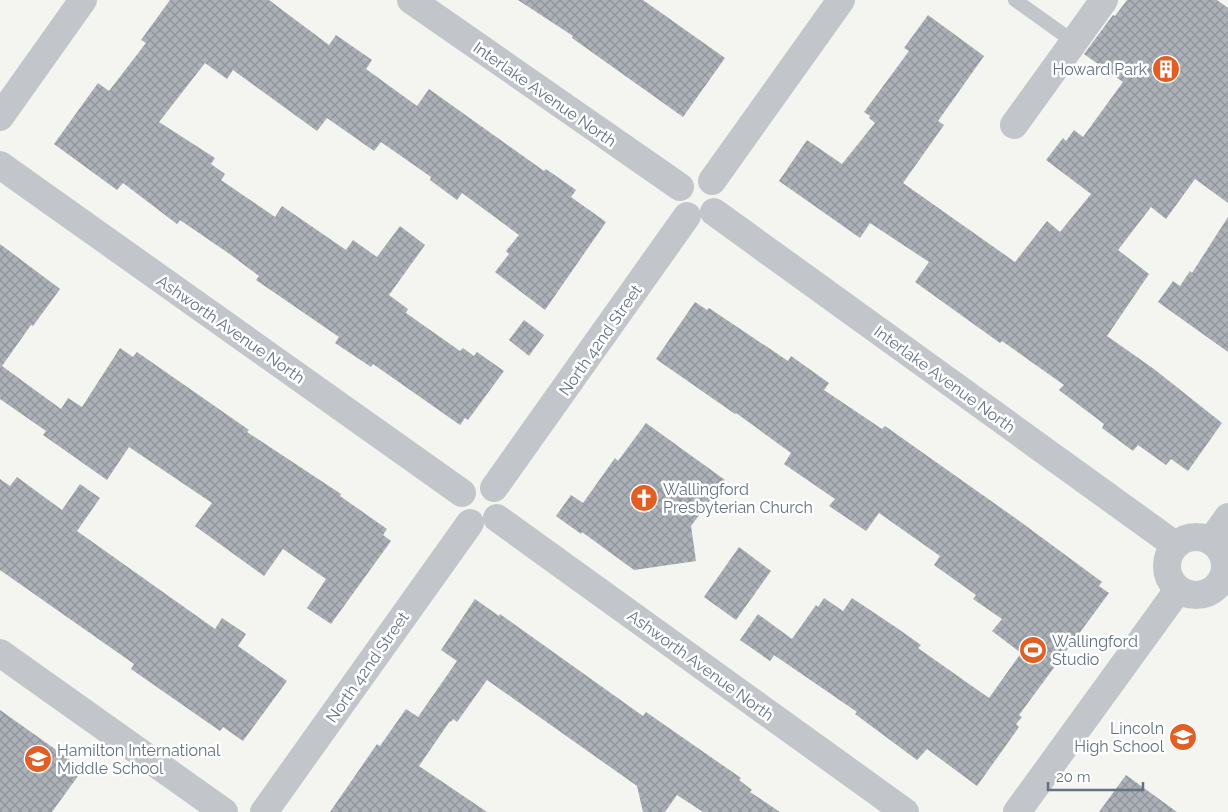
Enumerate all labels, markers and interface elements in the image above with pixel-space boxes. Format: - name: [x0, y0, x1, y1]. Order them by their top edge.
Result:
- street label: Interlake Avenue North: [470, 38, 620, 151]
- building icon: Howard Park: [1151, 54, 1181, 84]
- place label: Howard Park: [1052, 60, 1148, 79]
- street label: Ashworth Avenue North: [153, 271, 308, 388]
- street label: North 42nd Street: [555, 281, 646, 399]
- street label: Interlake Avenue North: [870, 322, 1019, 437]
- place label: Wallingford Presbyterian Church: [663, 480, 813, 517]
- church icon: Wallingford Presbyterian Church: [629, 483, 659, 513]
- street label: Ashworth Avenue North: [624, 606, 777, 725]
- street label: North 42nd Street: [322, 608, 413, 726]
- place label: Wallingford Studio: [1052, 632, 1138, 669]
- sports icon: Wallingford Studio: [1018, 635, 1048, 665]
- place label: Lincoln High School: [1074, 719, 1165, 756]
- school or university icon: Lincoln High School: [1168, 722, 1198, 752]
- place label: Hamilton International Middle School: [57, 741, 221, 778]
- school or university icon: Hamilton International Middle School: [23, 744, 53, 774]
- scale bar: [1048, 760, 1143, 792]
- text: 20 m: [1056, 768, 1091, 786]

